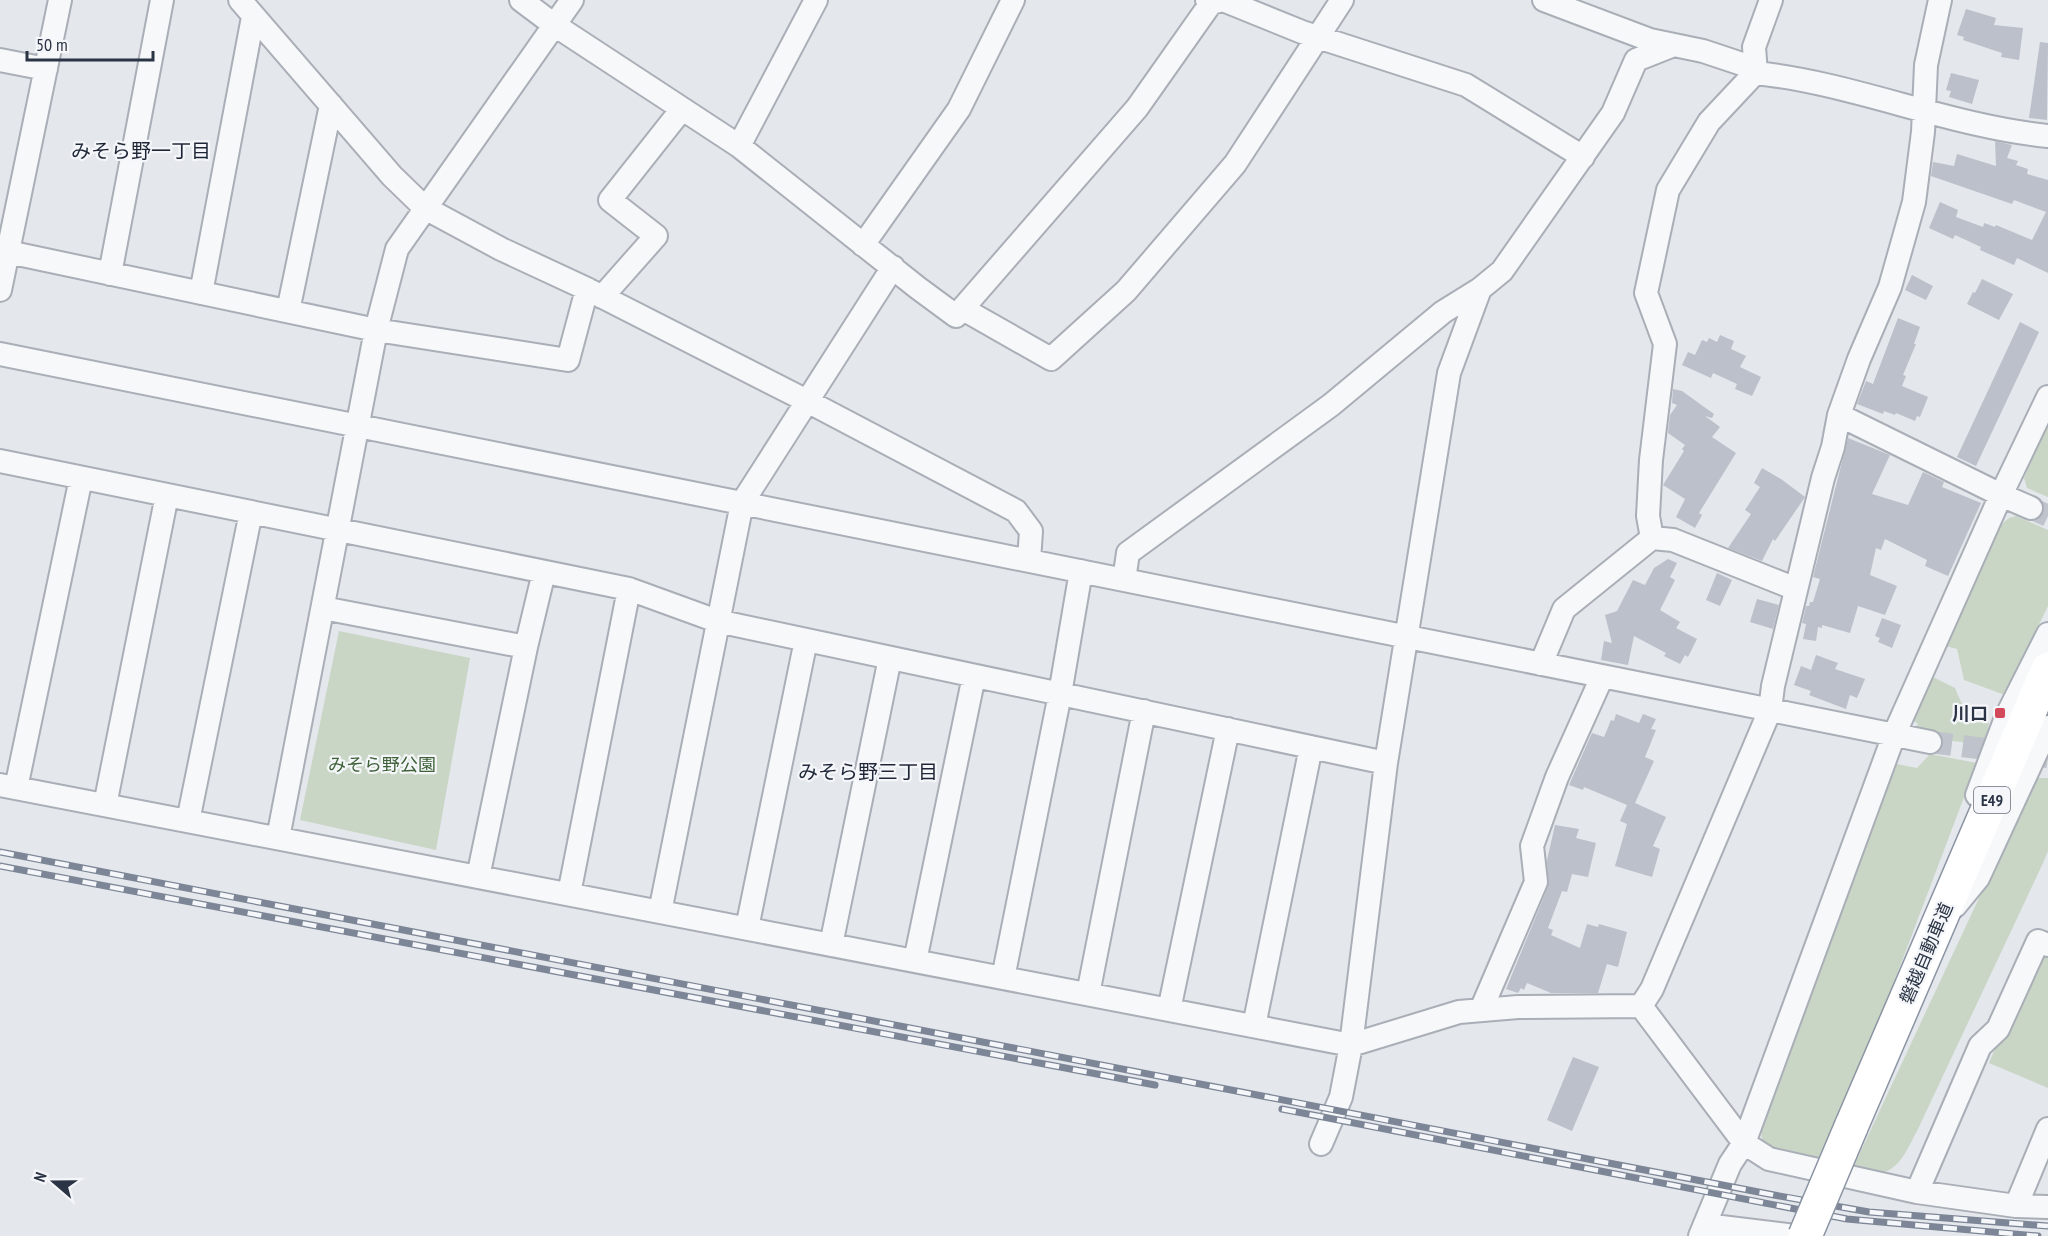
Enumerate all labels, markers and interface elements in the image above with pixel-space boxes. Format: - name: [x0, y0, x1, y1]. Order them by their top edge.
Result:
- scale bar: [27, 24, 153, 62]
- text: 50 m: [36, 33, 68, 56]
- district label: みそら野一丁目: [71, 138, 211, 164]
- place label: 川口: [1952, 702, 1988, 725]
- marker: 川口: [1993, 706, 2007, 720]
- park label: みそら野公園: [328, 753, 436, 776]
- district label: みそら野三丁目: [798, 759, 938, 785]
- road number: E49: [1974, 787, 2010, 813]
- street label: 磐越自動車道: [1894, 899, 1958, 1007]
- north arrow: [24, 1152, 84, 1212]
- text: N: [29, 1169, 51, 1184]

